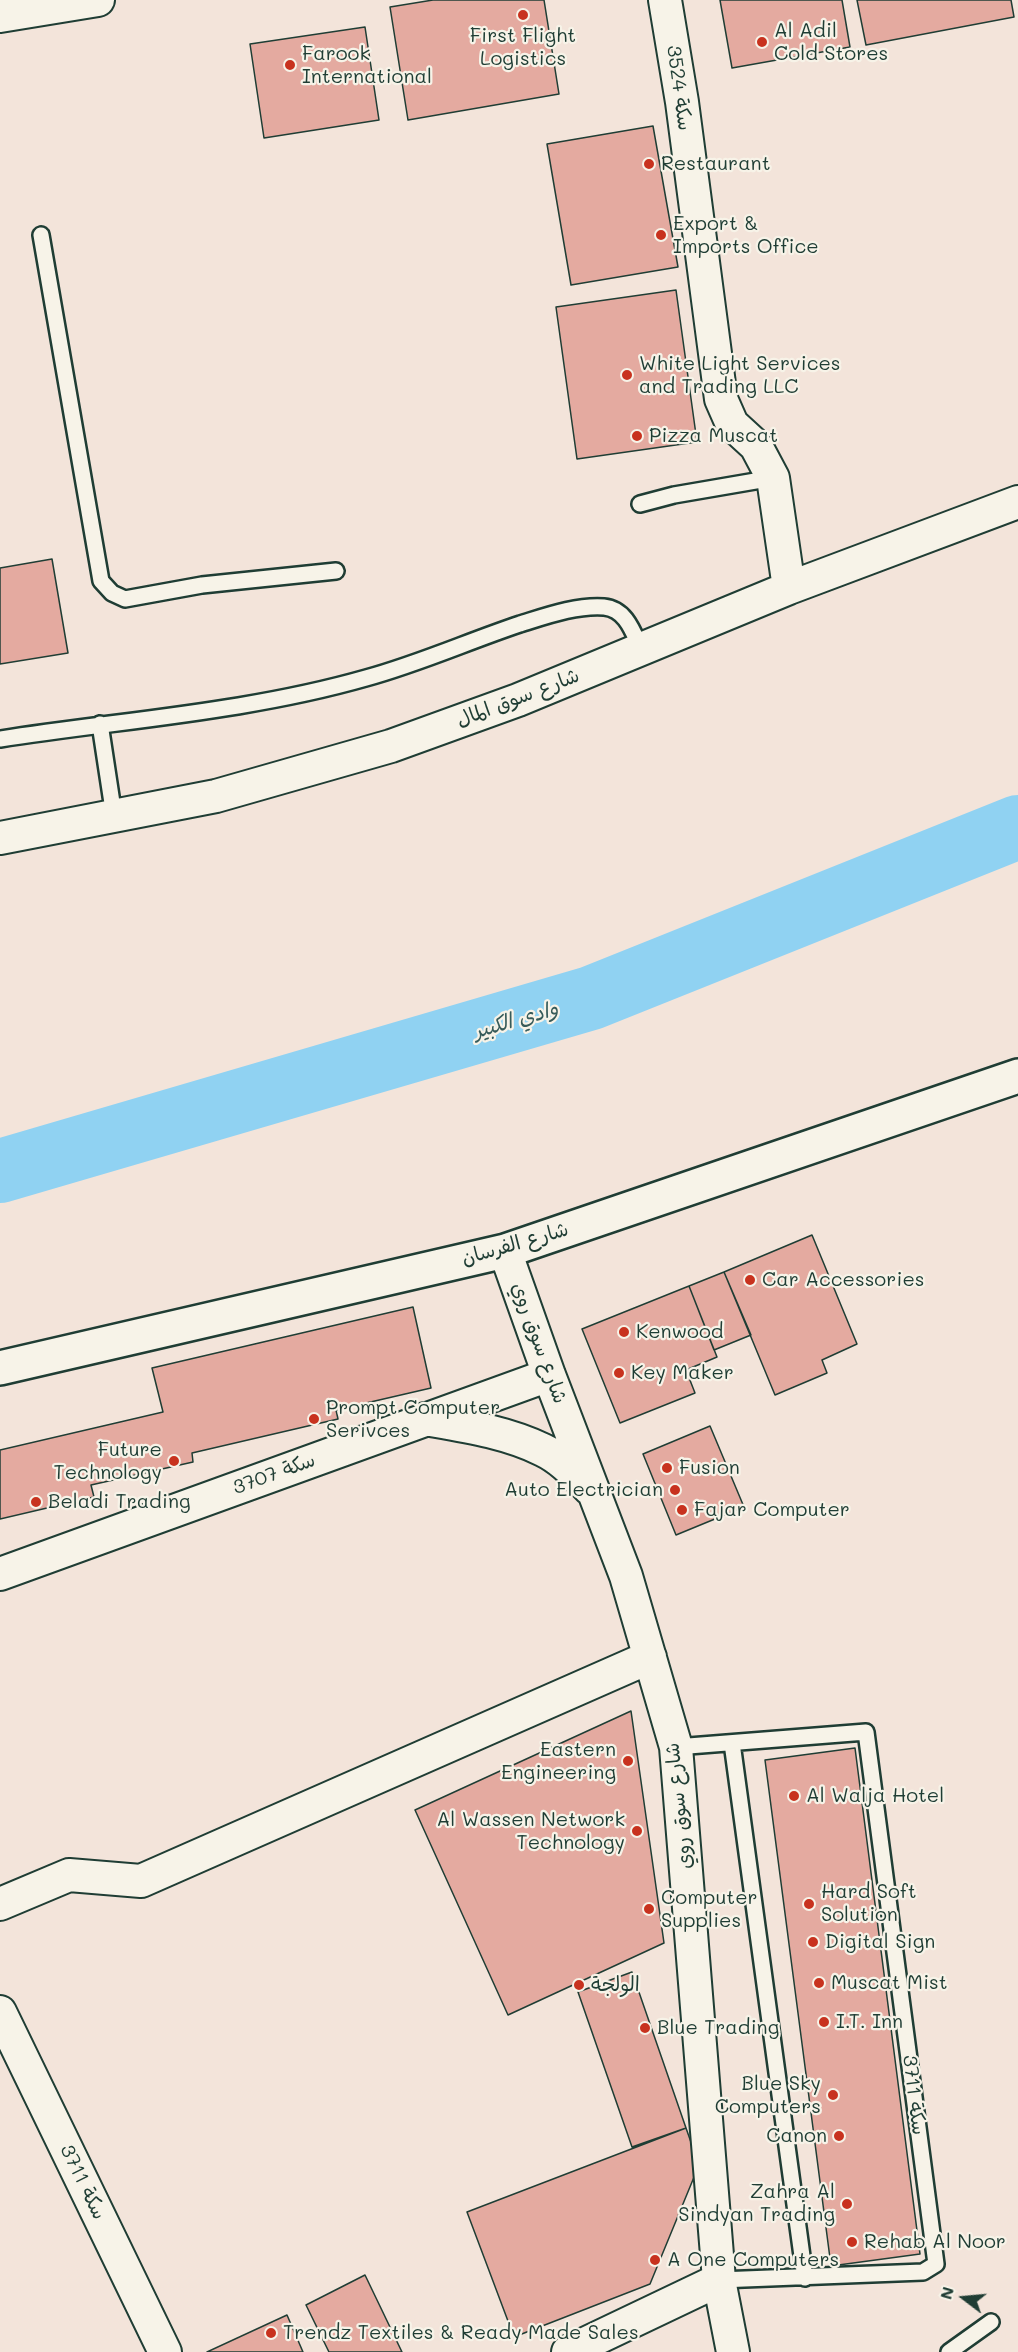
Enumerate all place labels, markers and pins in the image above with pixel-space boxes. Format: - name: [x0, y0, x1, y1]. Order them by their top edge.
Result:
- marker: First Flight Logistics: [516, 8, 530, 22]
- place label: Al Adil Cold Stores: [774, 19, 888, 66]
- place label: First Flight Logistics: [470, 24, 576, 71]
- marker: Al Adil Cold Stores: [755, 35, 769, 49]
- place label: Farook International: [302, 42, 432, 89]
- marker: Farook International: [283, 58, 297, 72]
- place label: Restaurant: [661, 152, 770, 176]
- marker: Restaurant: [642, 157, 656, 171]
- place label: Export & Imports Office: [673, 212, 819, 259]
- marker: Export & Imports Office: [654, 228, 668, 242]
- place label: White Light Services and Trading LLC: [639, 352, 840, 399]
- marker: White Light Services and Trading LLC: [620, 368, 634, 382]
- place label: Pizza Muscat: [649, 424, 778, 448]
- marker: Pizza Muscat: [630, 429, 644, 443]
- place label: Car Accessories: [762, 1268, 924, 1292]
- marker: Car Accessories: [743, 1273, 757, 1287]
- place label: Kenwood: [636, 1320, 724, 1344]
- marker: Kenwood: [617, 1325, 631, 1339]
- place label: Key Maker: [631, 1361, 734, 1385]
- marker: Key Maker: [612, 1366, 626, 1380]
- place label: Prompt Computer Serivces: [326, 1396, 500, 1443]
- marker: Prompt Computer Serivces: [307, 1412, 321, 1426]
- place label: Future Technology: [54, 1438, 162, 1485]
- marker: Future Technology: [167, 1454, 181, 1468]
- place label: Fusion: [679, 1456, 740, 1480]
- marker: Fusion: [660, 1461, 674, 1475]
- place label: Auto Electrician: [504, 1478, 663, 1502]
- marker: Auto Electrician: [668, 1483, 682, 1497]
- place label: Beladi Trading: [48, 1490, 191, 1514]
- marker: Beladi Trading: [29, 1495, 43, 1509]
- place label: Fajar Computer: [694, 1498, 850, 1522]
- marker: Fajar Computer: [675, 1503, 689, 1517]
- place label: Eastern Engineering: [501, 1738, 616, 1785]
- marker: Eastern Engineering: [621, 1754, 635, 1768]
- place label: Al Walja Hotel: [806, 1784, 944, 1808]
- marker: Al Walja Hotel: [787, 1789, 801, 1803]
- place label: Al Wassen Network Technology: [436, 1808, 625, 1855]
- marker: Al Wassen Network Technology: [630, 1824, 644, 1838]
- place label: Hard Soft Solution: [821, 1880, 917, 1927]
- place label: Computer Supplies: [661, 1886, 758, 1933]
- marker: Hard Soft Solution: [802, 1897, 816, 1911]
- marker: Computer Supplies: [642, 1902, 656, 1916]
- place label: Digital Sign: [825, 1930, 935, 1954]
- marker: Digital Sign: [806, 1935, 820, 1949]
- place label: Muscat Mist: [831, 1971, 948, 1995]
- place label: الولجة: [591, 1973, 640, 1997]
- marker: Muscat Mist: [812, 1976, 826, 1990]
- marker: الولجة: [572, 1978, 586, 1992]
- place label: I.T. Inn: [836, 2010, 903, 2034]
- marker: I.T. Inn: [817, 2015, 831, 2029]
- place label: Blue Trading: [657, 2016, 779, 2040]
- marker: Blue Trading: [638, 2021, 652, 2035]
- place label: Blue Sky Computers: [715, 2072, 821, 2119]
- marker: Blue Sky Computers: [826, 2088, 840, 2102]
- place label: Canon: [766, 2124, 827, 2148]
- marker: Canon: [832, 2129, 846, 2143]
- place label: Zahra Al Sindyan Trading: [678, 2180, 835, 2227]
- marker: Zahra Al Sindyan Trading: [840, 2197, 854, 2211]
- place label: Rehab Al Noor: [864, 2230, 1006, 2254]
- marker: Rehab Al Noor: [845, 2235, 859, 2249]
- place label: A One Computers: [667, 2248, 839, 2272]
- marker: A One Computers: [648, 2253, 662, 2267]
- place label: Trendz Textiles & Ready Made Sales: [283, 2321, 639, 2345]
- marker: Trendz Textiles & Ready Made Sales: [264, 2326, 278, 2340]

